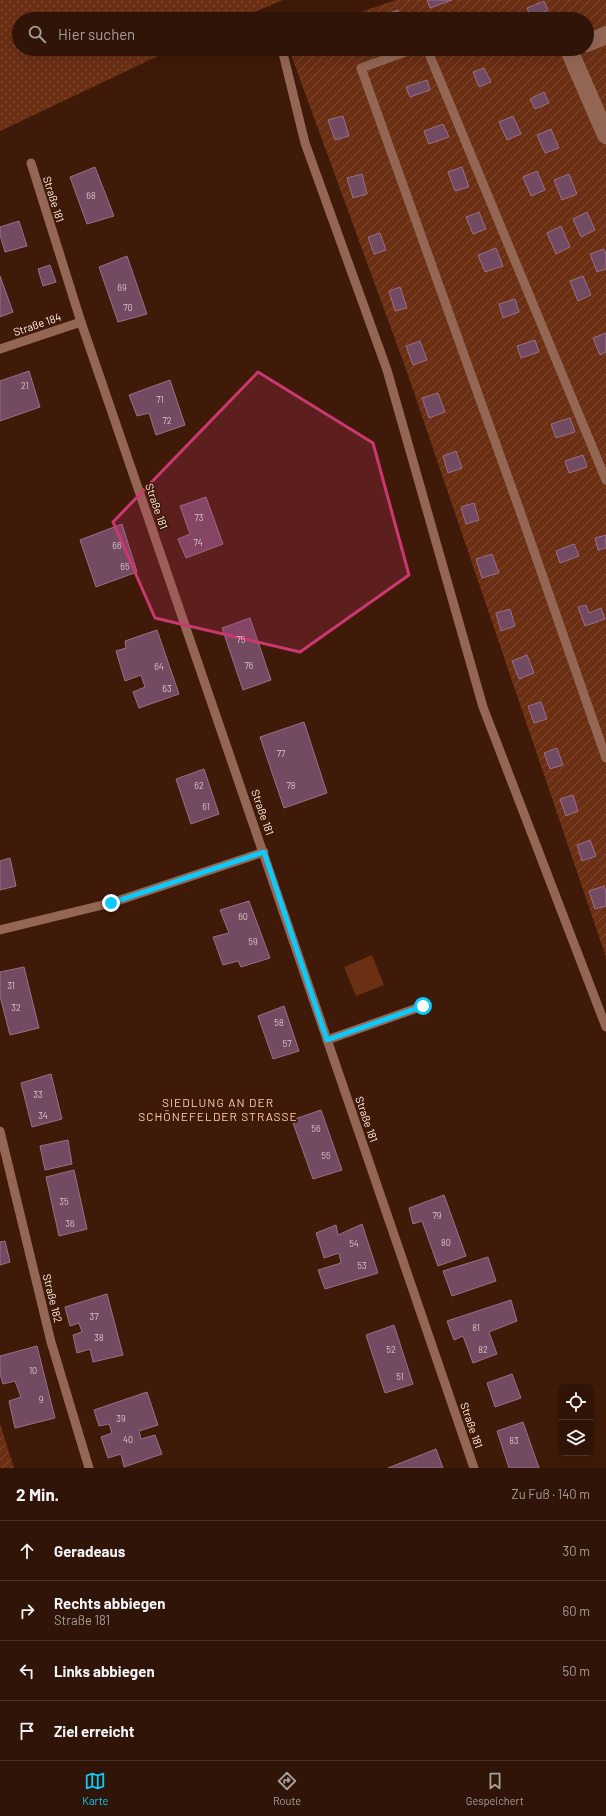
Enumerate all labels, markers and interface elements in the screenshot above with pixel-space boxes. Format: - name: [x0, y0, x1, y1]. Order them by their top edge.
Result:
- search box: [12, 12, 594, 56]
- icon: search: [26, 23, 48, 45]
- text: Hier suchen: [58, 25, 135, 43]
- street label: Straße 181: [41, 174, 67, 224]
- house number: 68: [86, 190, 96, 201]
- house number: 69: [117, 282, 127, 293]
- house number: 70: [123, 302, 133, 313]
- street label: Straße 184: [11, 310, 63, 338]
- house number: 21: [21, 380, 29, 391]
- house number: 71: [156, 394, 164, 405]
- house number: 72: [162, 415, 172, 426]
- street label: Straße 181: [143, 482, 171, 530]
- house number: 73: [195, 512, 204, 523]
- house number: 74: [193, 537, 203, 548]
- house number: 66: [112, 540, 122, 551]
- house number: 65: [120, 561, 130, 572]
- house number: 75: [237, 634, 246, 645]
- house number: 76: [245, 660, 254, 671]
- house number: 64: [154, 661, 164, 672]
- house number: 63: [162, 683, 172, 694]
- house number: 77: [277, 748, 286, 759]
- house number: 62: [194, 780, 204, 791]
- house number: 78: [287, 780, 296, 791]
- street label: Straße 181: [249, 788, 277, 836]
- house number: 61: [202, 801, 210, 812]
- route end: [102, 894, 120, 912]
- house number: 60: [238, 911, 248, 922]
- house number: 59: [248, 936, 258, 947]
- house number: 31: [7, 980, 15, 991]
- route start: [414, 997, 432, 1015]
- house number: 32: [11, 1002, 21, 1013]
- house number: 58: [274, 1017, 284, 1028]
- house number: 57: [283, 1038, 292, 1049]
- house number: 33: [33, 1089, 43, 1100]
- district label: SIEDLUNG AN DER SCHÖNEFELDER STRASSE: [138, 1095, 298, 1123]
- street label: Straße 181: [353, 1095, 381, 1143]
- house number: 34: [38, 1110, 48, 1121]
- house number: 56: [311, 1123, 321, 1134]
- house number: 55: [321, 1150, 331, 1161]
- house number: 35: [59, 1196, 69, 1207]
- house number: 79: [433, 1210, 442, 1221]
- house number: 36: [65, 1218, 75, 1229]
- house number: 80: [441, 1237, 451, 1248]
- house number: 54: [349, 1238, 359, 1249]
- house number: 53: [357, 1260, 367, 1271]
- street label: Straße 182: [41, 1272, 65, 1324]
- house number: 37: [90, 1311, 99, 1322]
- house number: 81: [472, 1322, 480, 1333]
- house number: 38: [94, 1332, 104, 1343]
- house number: 52: [386, 1344, 396, 1355]
- house number: 82: [478, 1344, 488, 1355]
- house number: 10: [29, 1365, 37, 1376]
- house number: 51: [396, 1371, 404, 1382]
- map controls: [558, 1384, 594, 1456]
- button: locate: [558, 1384, 594, 1420]
- house number: 9: [39, 1394, 44, 1405]
- street label: Straße 181: [458, 1401, 486, 1449]
- house number: 39: [116, 1413, 126, 1424]
- button: layers: [558, 1420, 594, 1456]
- house number: 40: [123, 1434, 133, 1445]
- house number: 83: [509, 1435, 519, 1446]
- text: 2 Min.: [16, 1484, 59, 1504]
- text: Zu Fuß · 140 m: [512, 1486, 590, 1502]
- icon: ahead: [16, 1540, 38, 1562]
- text: Geradeaus: [54, 1542, 125, 1560]
- text: 30 m: [563, 1543, 590, 1559]
- text: Rechts abbiegen: [54, 1594, 165, 1612]
- icon: right: [16, 1600, 38, 1622]
- text: 60 m: [563, 1603, 590, 1619]
- text: Straße 181: [54, 1612, 110, 1628]
- icon: left: [16, 1660, 38, 1682]
- text: Links abbiegen: [54, 1662, 155, 1680]
- text: 50 m: [563, 1663, 590, 1679]
- icon: arrive: [16, 1720, 38, 1742]
- text: Ziel erreicht: [54, 1722, 135, 1740]
- tab: Karte: [82, 1770, 108, 1807]
- tab: Route: [273, 1770, 301, 1807]
- tab: Gespeichert: [466, 1770, 524, 1807]

